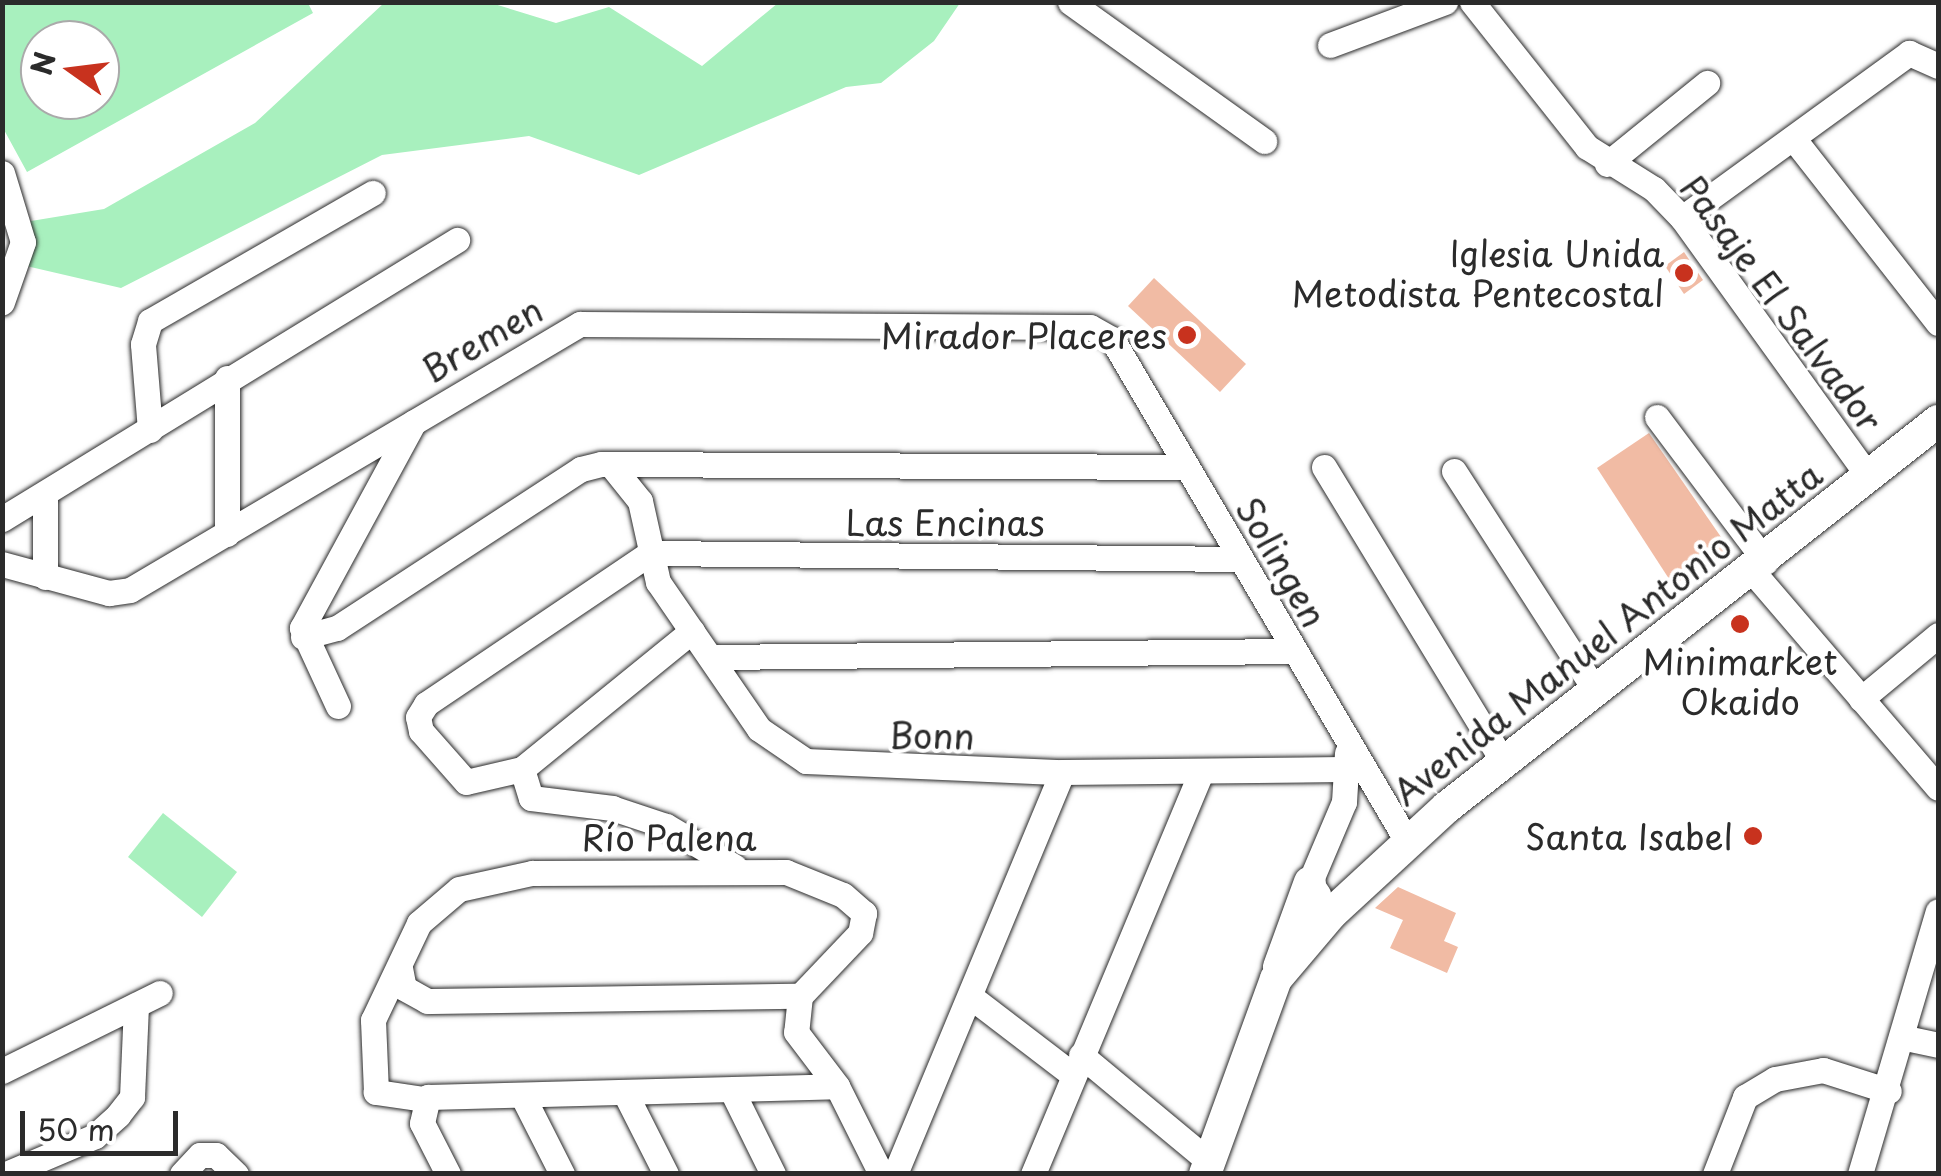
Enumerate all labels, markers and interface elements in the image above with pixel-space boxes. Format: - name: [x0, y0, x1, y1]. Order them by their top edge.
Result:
- north arrow: [20, 20, 120, 120]
- text: N: [19, 47, 66, 79]
- street label: Pasaje El Salvador: [1672, 166, 1892, 440]
- place label: Iglesia Unida Metodista Pentecostal: [1292, 232, 1664, 314]
- marker: Iglesia Unida Metodista Pentecostal: [1673, 262, 1695, 284]
- street label: Bremen: [414, 288, 550, 390]
- place label: Mirador Placeres: [879, 314, 1167, 356]
- marker: Mirador Placeres: [1176, 324, 1198, 346]
- street label: Avenida Manuel Antonio Matta: [1384, 453, 1830, 813]
- street label: Solingen: [1228, 490, 1336, 634]
- street label: Las Encinas: [846, 501, 1044, 543]
- marker: Minimarket Okaido: [1729, 613, 1751, 635]
- place label: Minimarket Okaido: [1642, 640, 1838, 722]
- street label: Bonn: [889, 713, 975, 757]
- place label: Santa Isabel: [1523, 815, 1733, 857]
- street label: Río Palena: [580, 816, 758, 858]
- marker: Santa Isabel: [1742, 825, 1764, 847]
- scale bar: [25, 1091, 182, 1153]
- text: 50 m: [37, 1106, 115, 1151]

